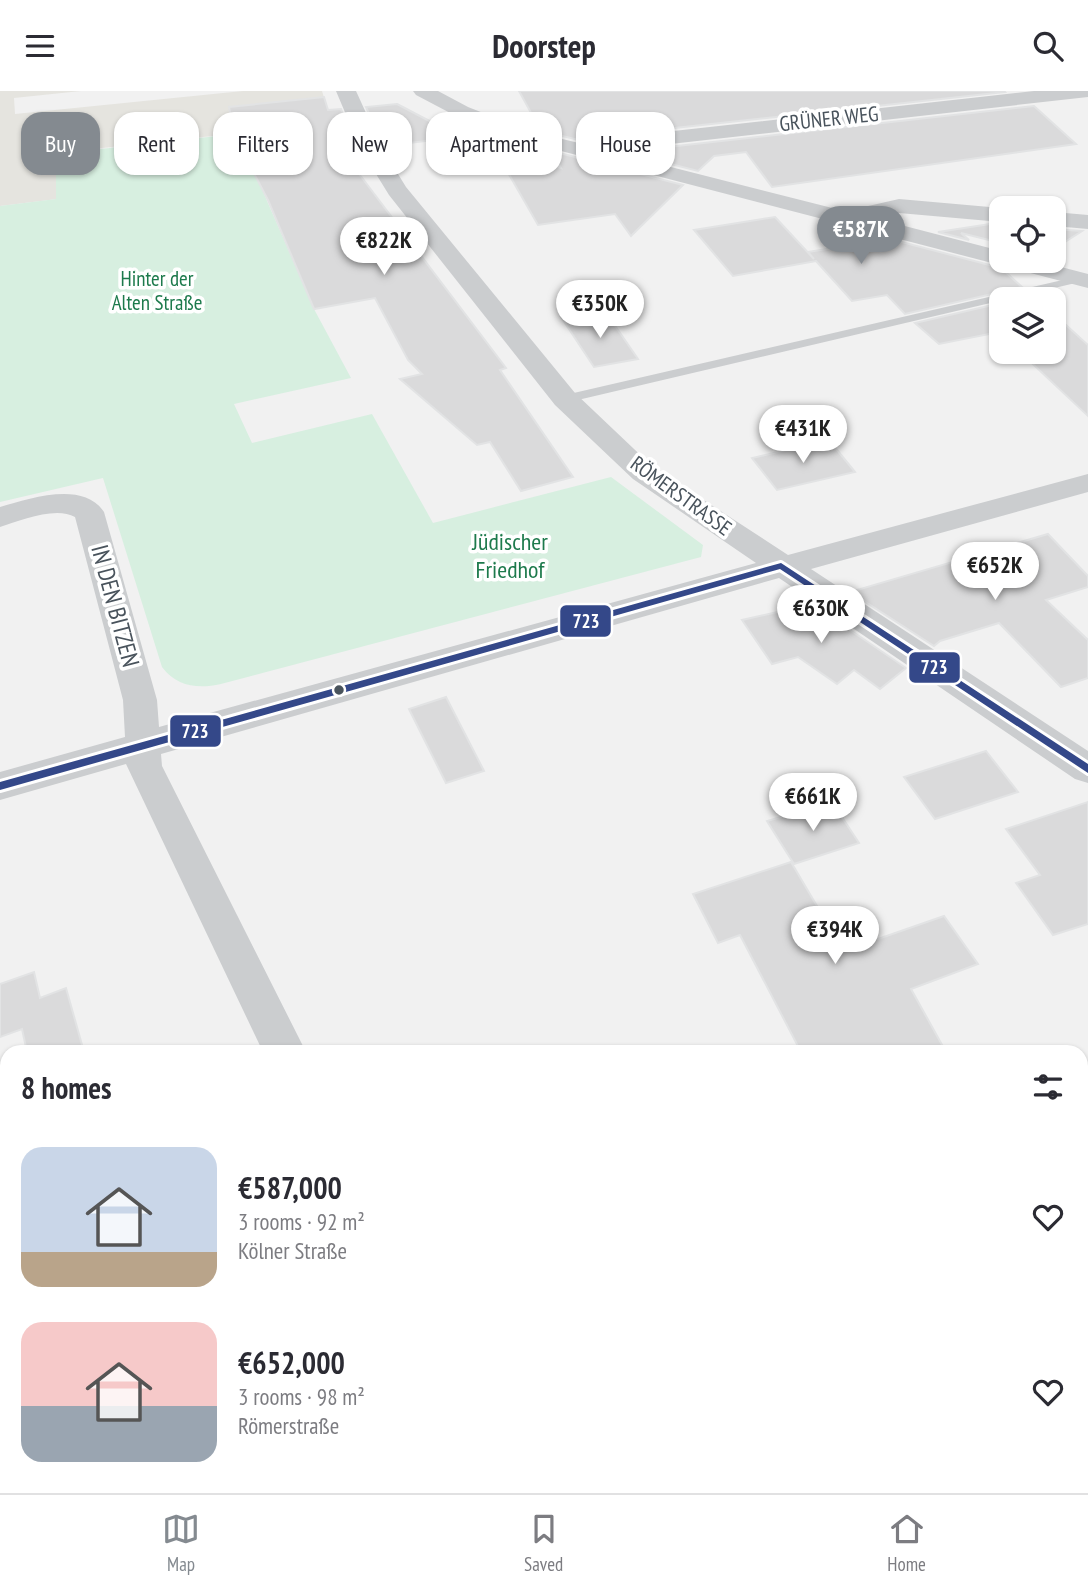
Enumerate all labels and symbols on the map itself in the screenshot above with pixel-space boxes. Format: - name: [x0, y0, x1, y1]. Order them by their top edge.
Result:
- street label: GRÜNER WEG: [778, 100, 880, 137]
- pin: €587K: [812, 207, 910, 266]
- pin: €822K: [335, 218, 433, 277]
- park label: Hinter der Alten Straße: [112, 265, 202, 316]
- pin: €350K: [551, 281, 649, 340]
- pin: €431K: [754, 405, 852, 465]
- street label: RÖMERSTRASSE: [625, 450, 737, 541]
- park label: Jüdischer Friedhof: [471, 526, 548, 585]
- street label: IN DEN BITZEN: [84, 541, 147, 670]
- pin: €652K: [946, 543, 1044, 602]
- pin: €630K: [772, 585, 870, 645]
- line badge: 723: [559, 604, 612, 638]
- text: 723: [572, 609, 600, 633]
- line badge: 723: [908, 651, 961, 684]
- text: 723: [920, 655, 948, 679]
- unlabelled marker: [332, 683, 346, 697]
- line badge: 723: [169, 714, 222, 748]
- text: 723: [181, 719, 209, 743]
- pin: €661K: [764, 773, 862, 833]
- pin: €394K: [786, 907, 884, 966]

